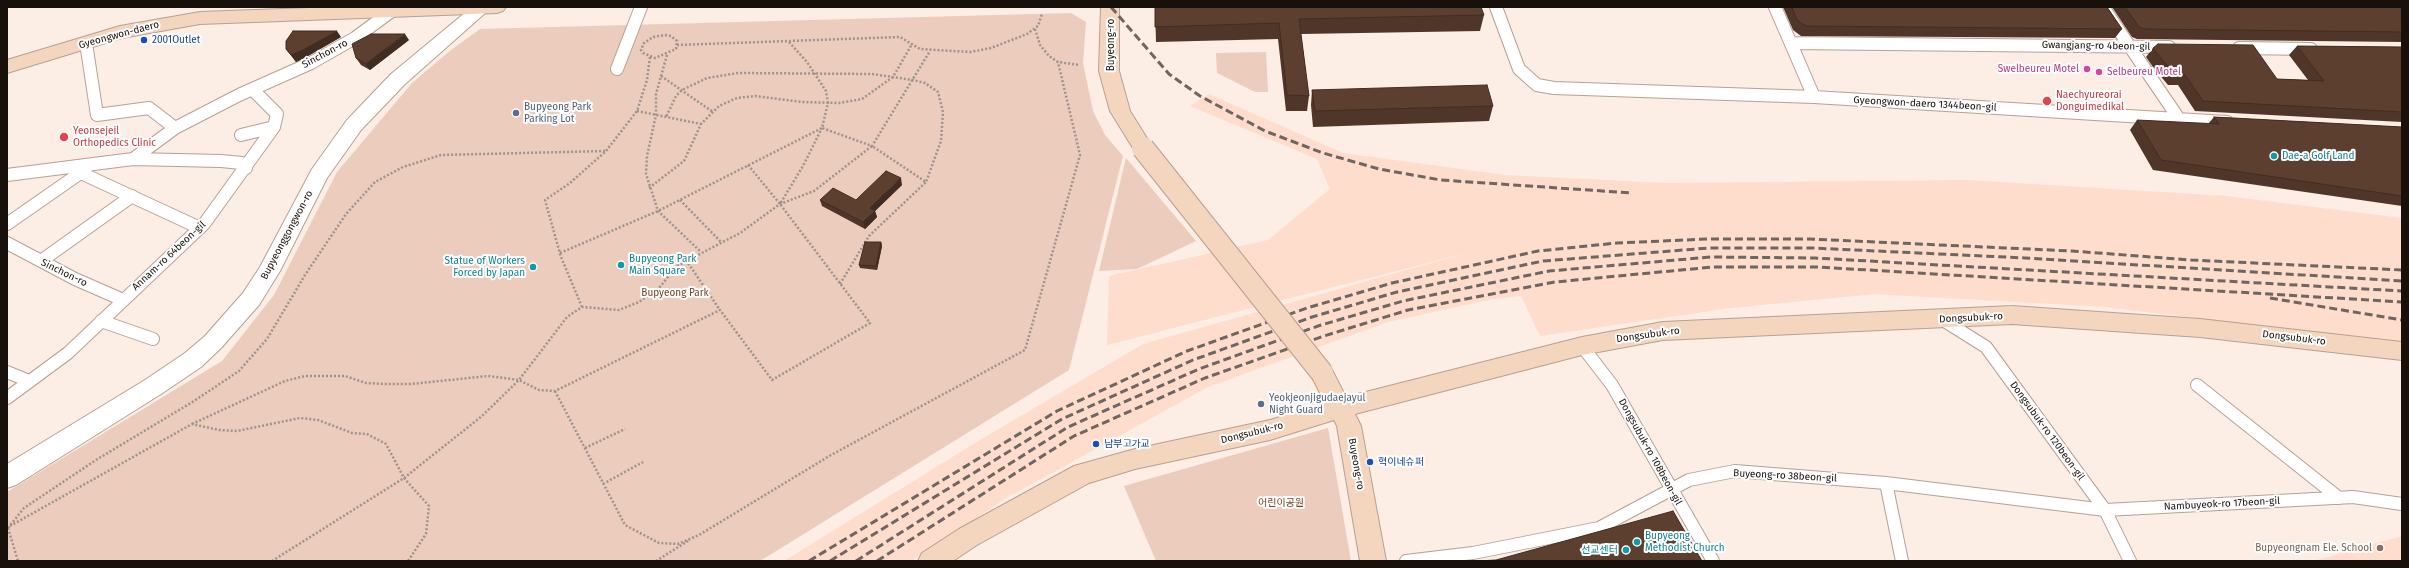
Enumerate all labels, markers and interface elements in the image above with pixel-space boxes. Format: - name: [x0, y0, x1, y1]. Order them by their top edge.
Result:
- street label: Gyeongwon-daero: [78, 19, 160, 51]
- street label: Buyeong-ro: [1105, 19, 1117, 71]
- place label: 2001Outlet: [152, 34, 200, 46]
- marker: 2001Outlet: [139, 35, 149, 45]
- street label: Sinchon-ro: [300, 37, 350, 71]
- street label: Gwangjang-ro 4beon-gil: [2042, 39, 2150, 53]
- place label: Swelbeureu Motel: [1998, 63, 2079, 75]
- marker: Swelbeureu Motel: [2082, 64, 2092, 74]
- place label: Selbeureu Motel: [2107, 66, 2181, 78]
- marker: Selbeureu Motel: [2094, 67, 2104, 77]
- place label: Naechyureorai Donguimedikal: [2056, 89, 2124, 112]
- street label: Gyeongwon-daero 1344beon-gil: [1853, 94, 1997, 114]
- marker: Naechyureorai Donguimedikal: [2041, 95, 2053, 107]
- place label: Bupyeong Park Parking Lot: [524, 101, 591, 124]
- marker: Bupyeong Park Parking Lot: [511, 108, 521, 118]
- place label: Yeonsejeil Orthopedics Clinic: [73, 125, 156, 148]
- marker: Yeonsejeil Orthopedics Clinic: [58, 131, 70, 143]
- place label: Dae-a Golf Land: [2282, 150, 2354, 162]
- marker: Dae-a Golf Land: [2269, 151, 2279, 161]
- street label: Bupyeonggongwon-ro: [258, 188, 316, 282]
- street label: Annam-ro 64beon-gil: [130, 219, 208, 293]
- place label: Bupyeong Park Main Square: [629, 253, 696, 276]
- place label: Statue of Workers Forced by Japan: [444, 255, 525, 278]
- street label: Sinchon-ro: [39, 257, 89, 289]
- marker: Bupyeong Park Main Square: [616, 260, 626, 270]
- marker: Statue of Workers Forced by Japan: [528, 262, 538, 272]
- park label: Bupyeong Park: [641, 287, 709, 299]
- street label: Dongsubuk-ro: [1939, 310, 2003, 326]
- street label: Dongsubuk-ro: [1616, 325, 1680, 345]
- street label: Dongsubuk-ro: [2262, 328, 2326, 348]
- street label: Dongsubuk-ro 120beon-gil: [2007, 379, 2087, 483]
- place label: Yeokjeonjigudaejayul Night Guard: [1269, 392, 1365, 416]
- street label: Dongsubuk-ro 108beon-gil: [1616, 397, 1684, 507]
- marker: Yeokjeonjigudaejayul Night Guard: [1256, 399, 1266, 409]
- street label: Dongsubuk-ro: [1220, 419, 1284, 447]
- street label: Buyeong-ro: [1346, 437, 1366, 491]
- place label: 남부고가교: [1104, 438, 1150, 450]
- marker: 남부고가교: [1091, 439, 1101, 449]
- place label: 혁이네슈퍼: [1378, 456, 1424, 468]
- marker: 혁이네슈퍼: [1365, 457, 1375, 467]
- street label: Buyeong-ro 38beon-gil: [1733, 467, 1837, 485]
- street label: Nambuyeok-ro 17beon-gil: [2164, 495, 2280, 513]
- park label: 어린이공원: [1258, 497, 1304, 509]
- place label: Bupyeong Methodist Church: [1645, 530, 1725, 554]
- marker: Bupyeong Methodist Church: [1632, 537, 1642, 547]
- place label: Bupyeongnam Ele. School: [2255, 542, 2372, 554]
- marker: Bupyeongnam Ele. School: [2375, 543, 2385, 553]
- place label: 선교센터: [1581, 544, 1618, 556]
- marker: 선교센터: [1621, 545, 1631, 555]

